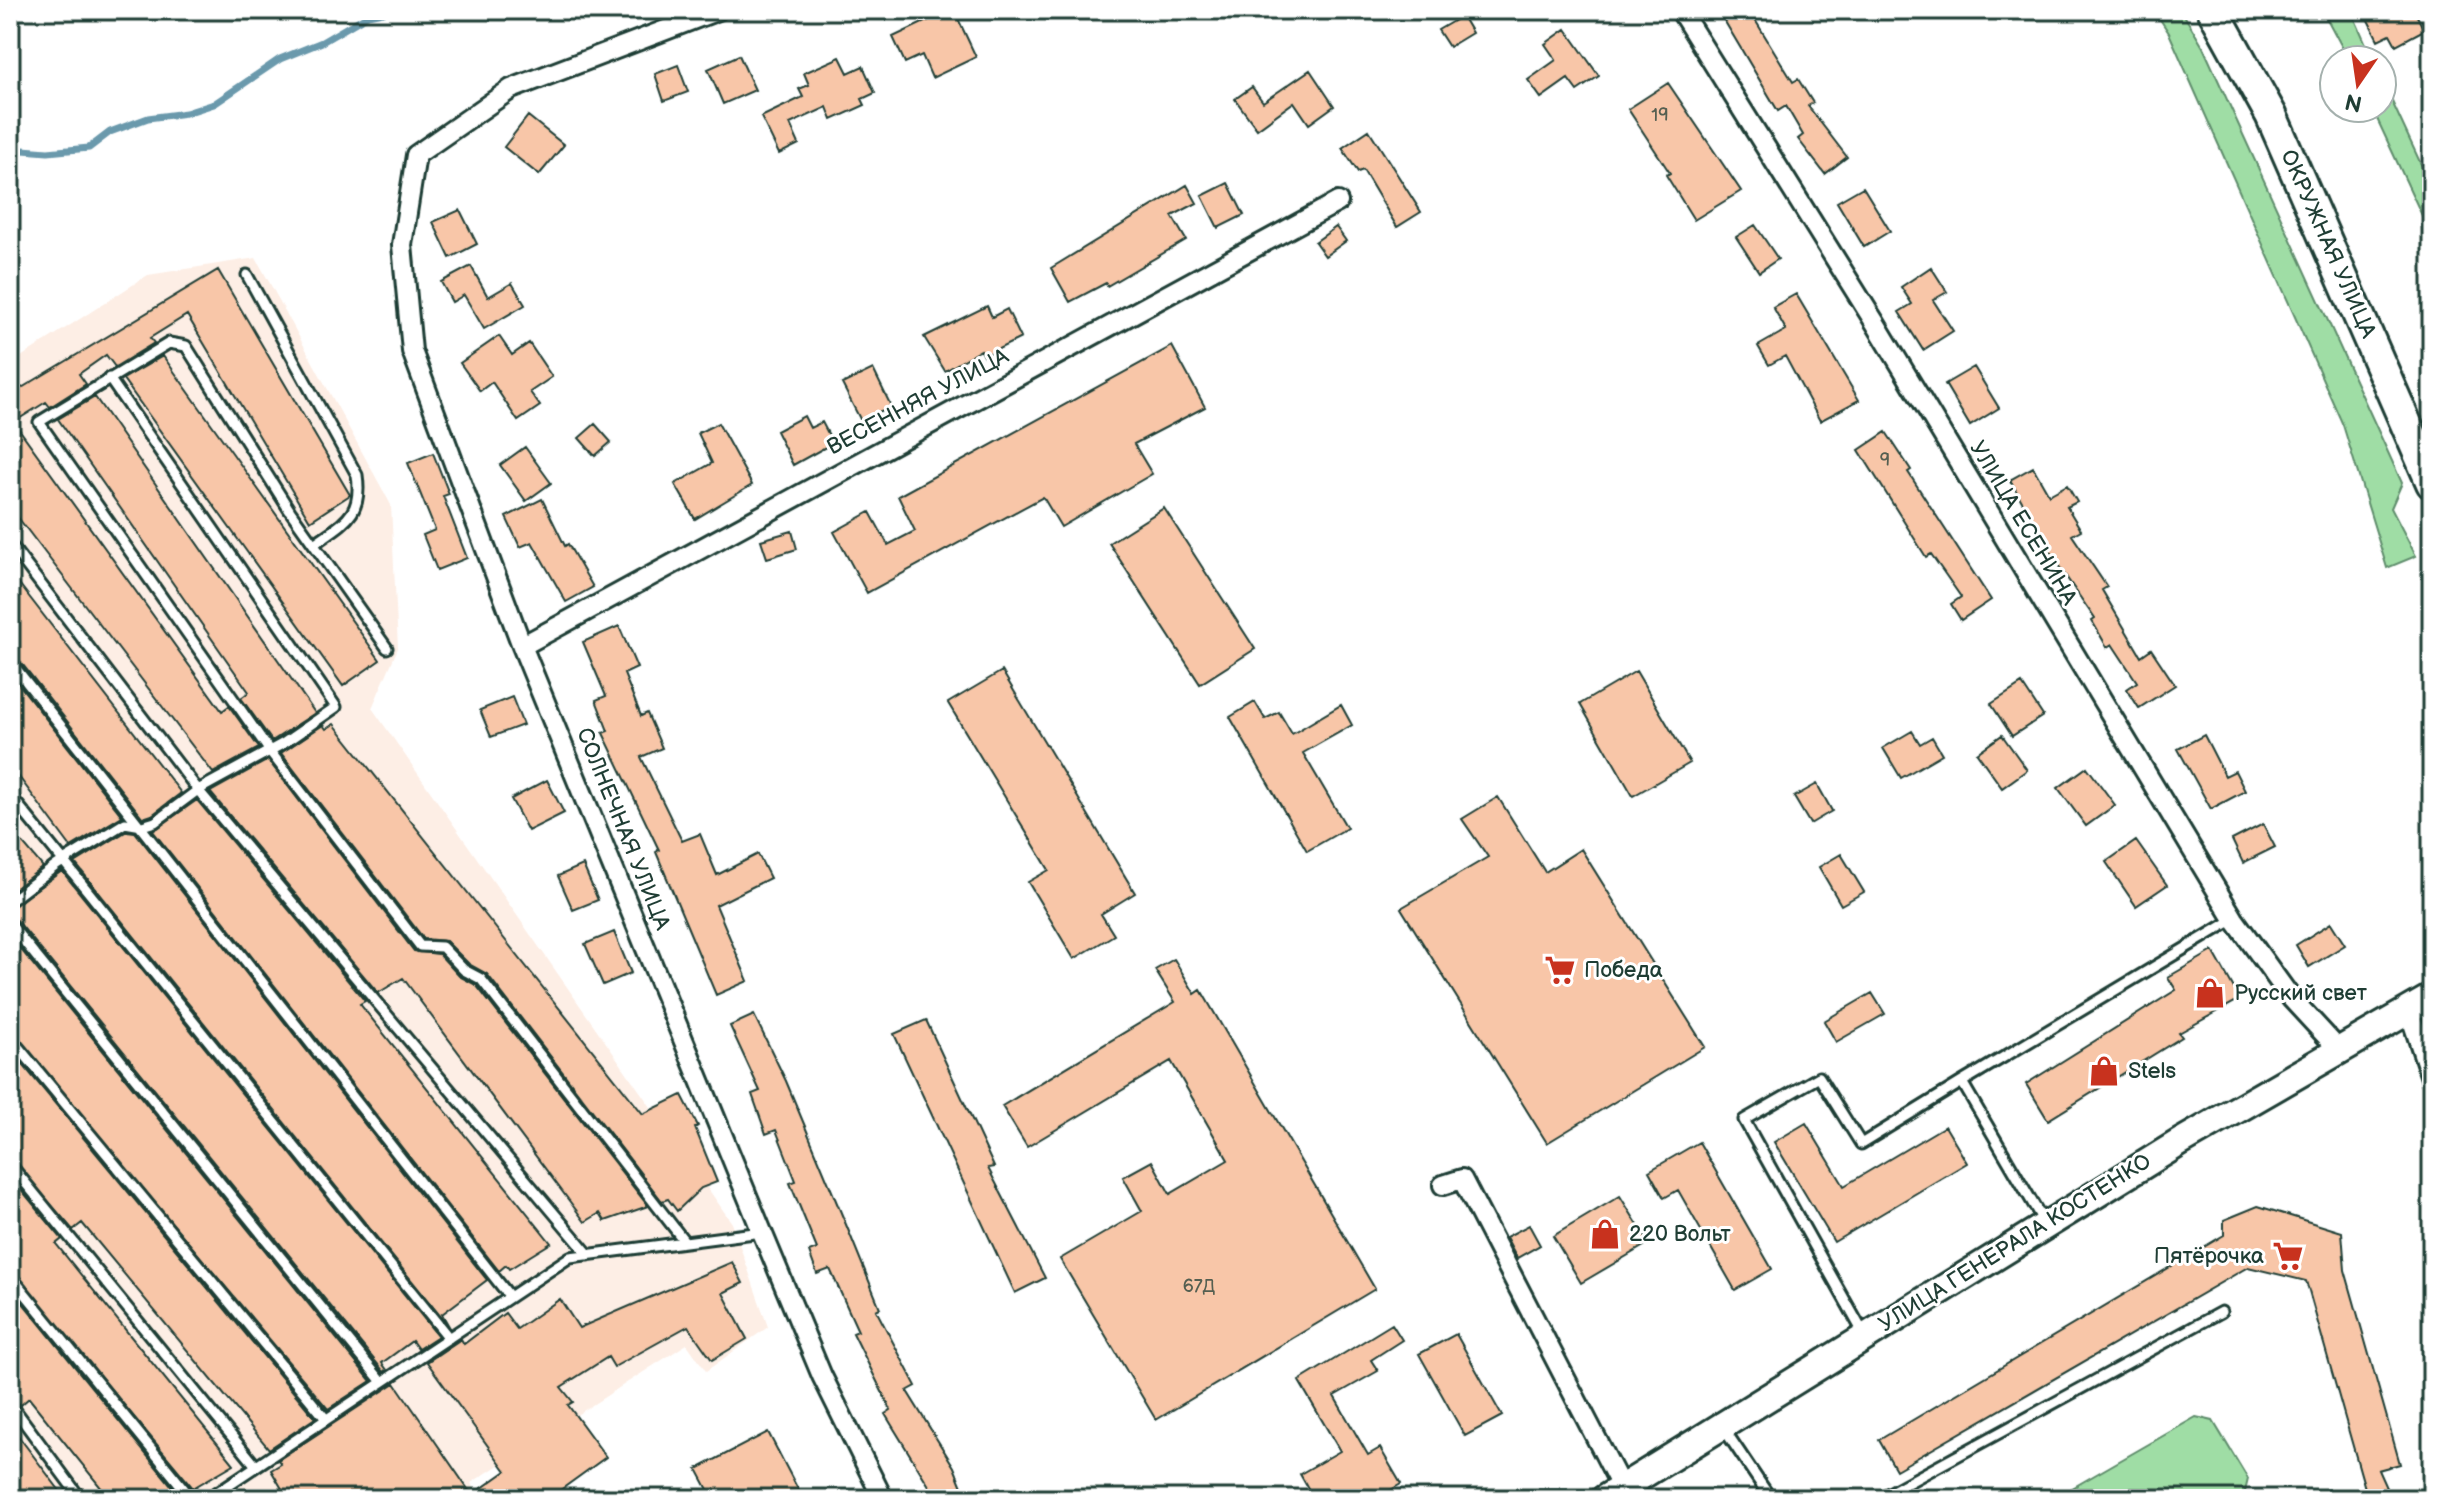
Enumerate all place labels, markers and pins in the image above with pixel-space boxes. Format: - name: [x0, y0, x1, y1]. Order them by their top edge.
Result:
- supermarket icon: Победа: [1543, 953, 1577, 987]
- place label: Победа: [1584, 957, 1663, 984]
- shop icon: Русский свет: [2193, 976, 2227, 1010]
- place label: Русский свет: [2234, 980, 2368, 1007]
- shop icon: Stels: [2087, 1054, 2121, 1088]
- place label: Stels: [2128, 1058, 2176, 1085]
- shop icon: 220 Вольт: [1588, 1217, 1622, 1251]
- place label: 220 Вольт: [1629, 1221, 1732, 1248]
- supermarket icon: Пятёрочка: [2271, 1239, 2305, 1273]
- place label: Пятёрочка: [2154, 1243, 2264, 1270]

